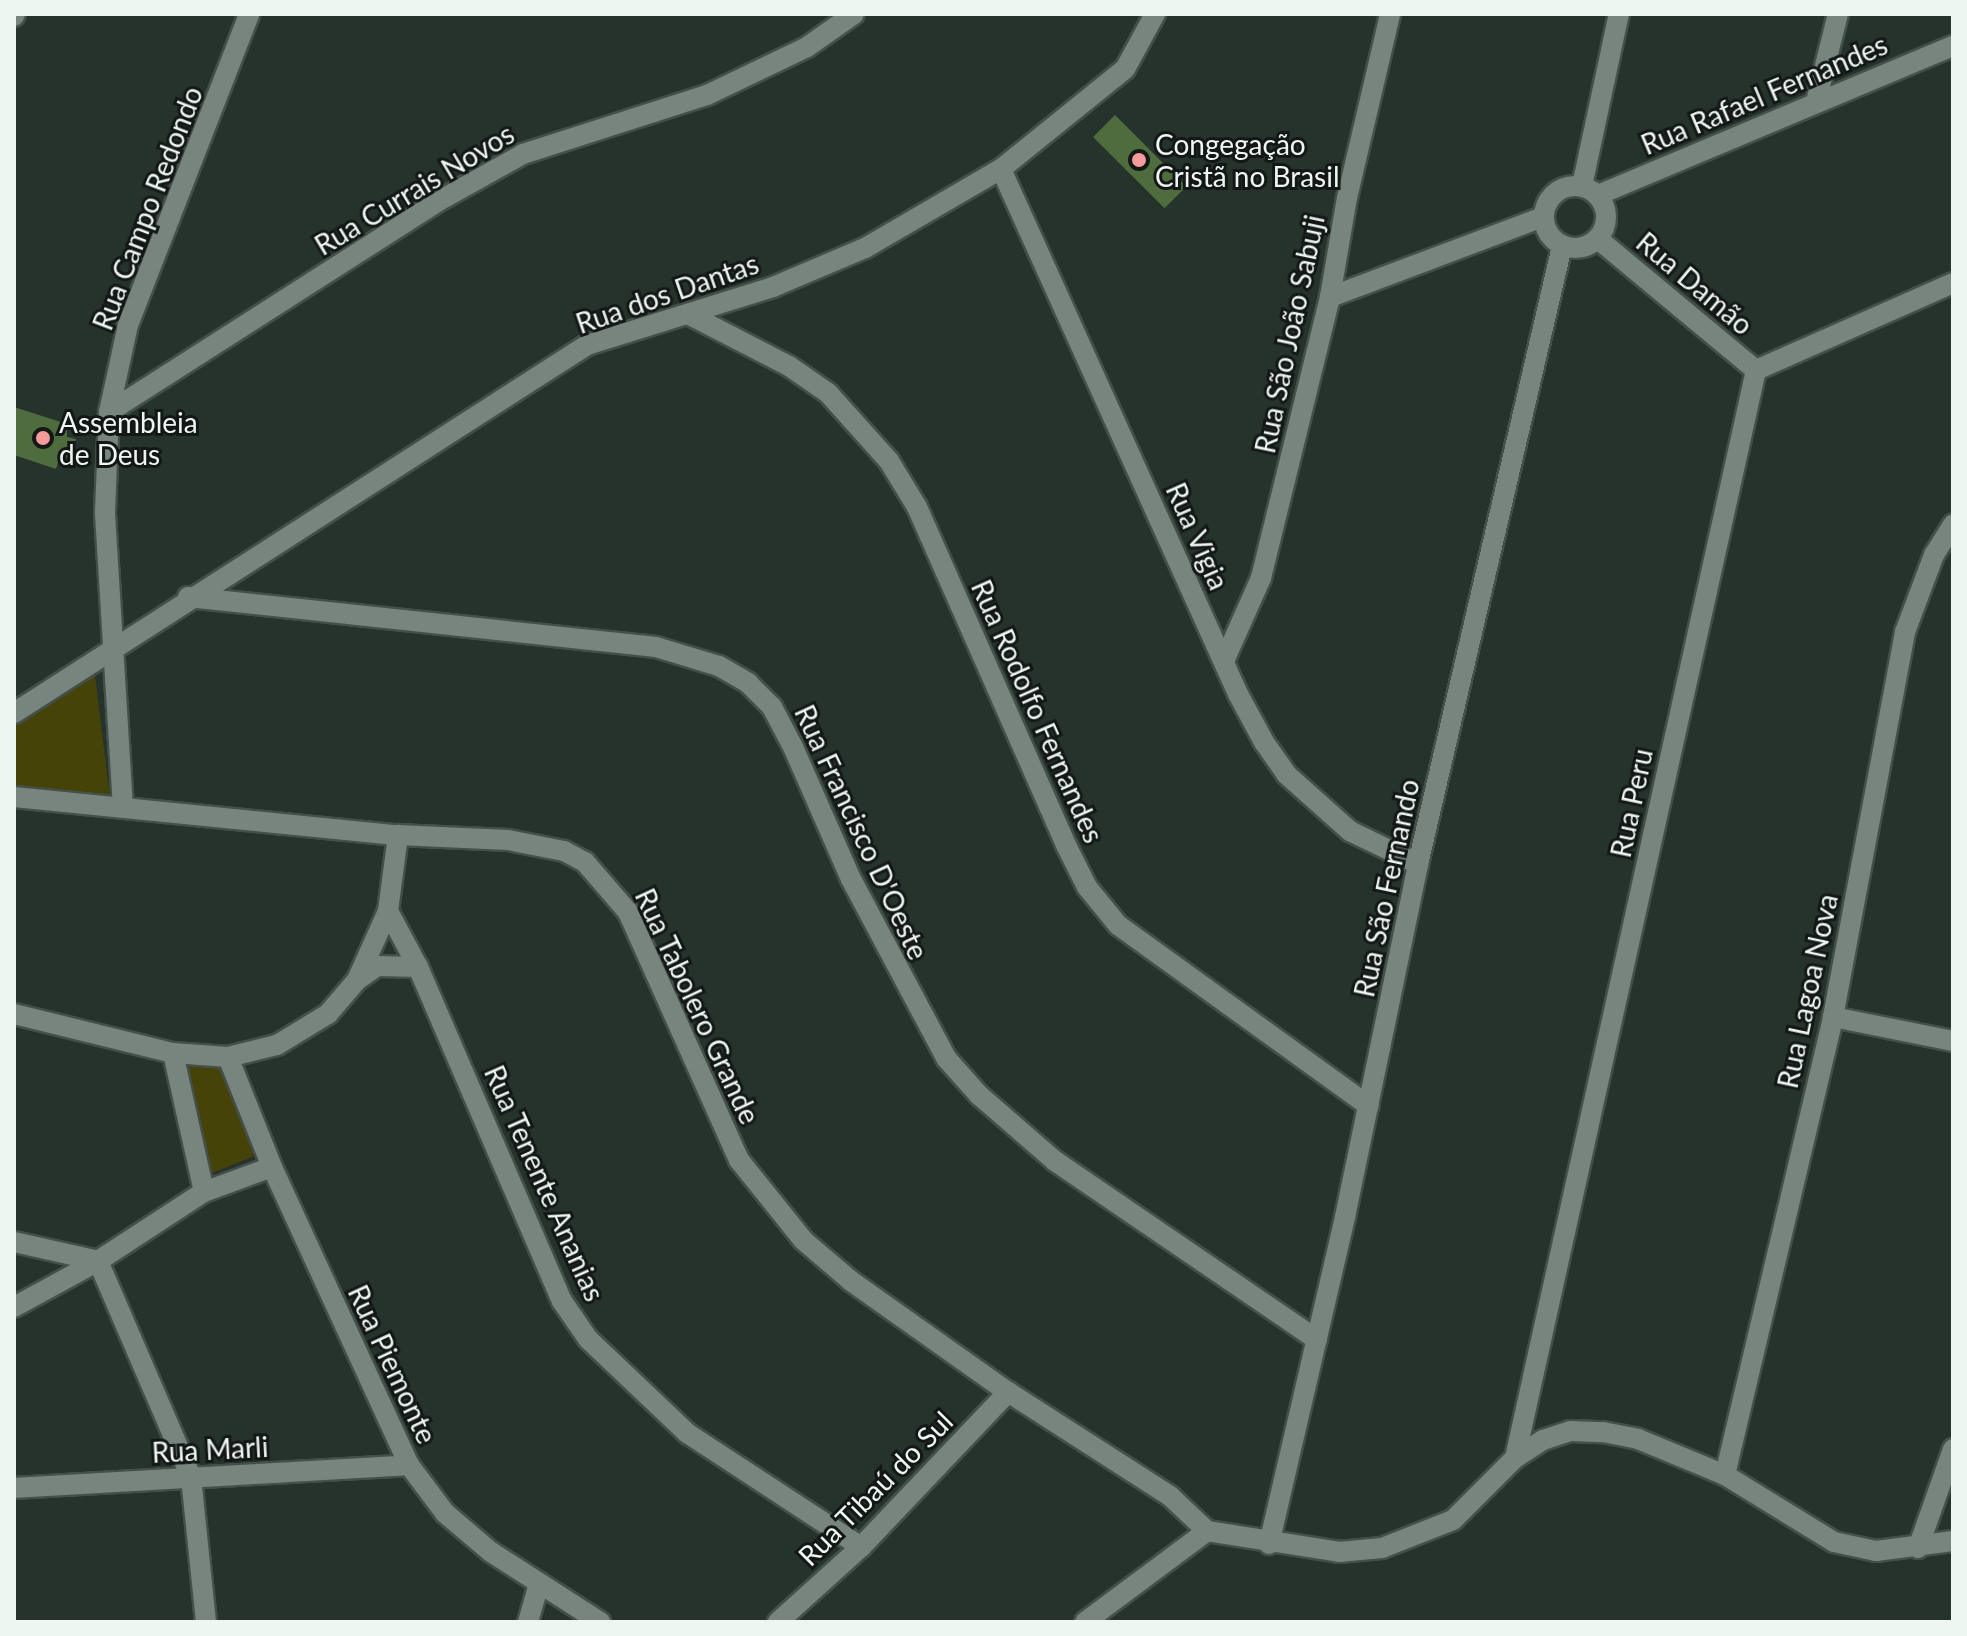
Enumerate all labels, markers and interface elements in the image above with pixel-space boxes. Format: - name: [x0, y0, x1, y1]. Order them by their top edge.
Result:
- street label: Rua Rafael Fernandes: [1636, 27, 1892, 161]
- street label: Rua Campo Redondo: [85, 81, 209, 335]
- street label: Rua Currais Novos: [308, 116, 520, 262]
- place label: Congegação Cristã no Brasil: [1155, 127, 1340, 193]
- marker: Congegação Cristã no Brasil: [1130, 151, 1148, 169]
- street label: Rua São João Sabuji: [1247, 211, 1331, 457]
- street label: Rua Damão: [1630, 225, 1760, 341]
- street label: Rua dos Dantas: [571, 246, 763, 340]
- place label: Assembleia de Deus: [59, 405, 198, 471]
- marker: Assembleia de Deus: [34, 429, 52, 447]
- street label: Rua Vigia: [1159, 477, 1237, 595]
- street label: Rua Rodolfo Fernandes: [965, 574, 1111, 848]
- street label: Rua Francisco D'Oeste: [788, 699, 936, 965]
- street label: Rua Peru: [1603, 746, 1659, 860]
- street label: Rua São Fernando: [1346, 776, 1426, 1000]
- street label: Rua Tabolero Grande: [629, 883, 767, 1129]
- street label: Rua Lagoa Nova: [1770, 891, 1844, 1091]
- street label: Rua Tenente Ananias: [478, 1059, 612, 1307]
- street label: Rua Piemonte: [342, 1279, 444, 1449]
- street label: Rua Tibaú do Sul: [791, 1404, 959, 1572]
- street label: Rua Marli: [151, 1429, 269, 1469]

